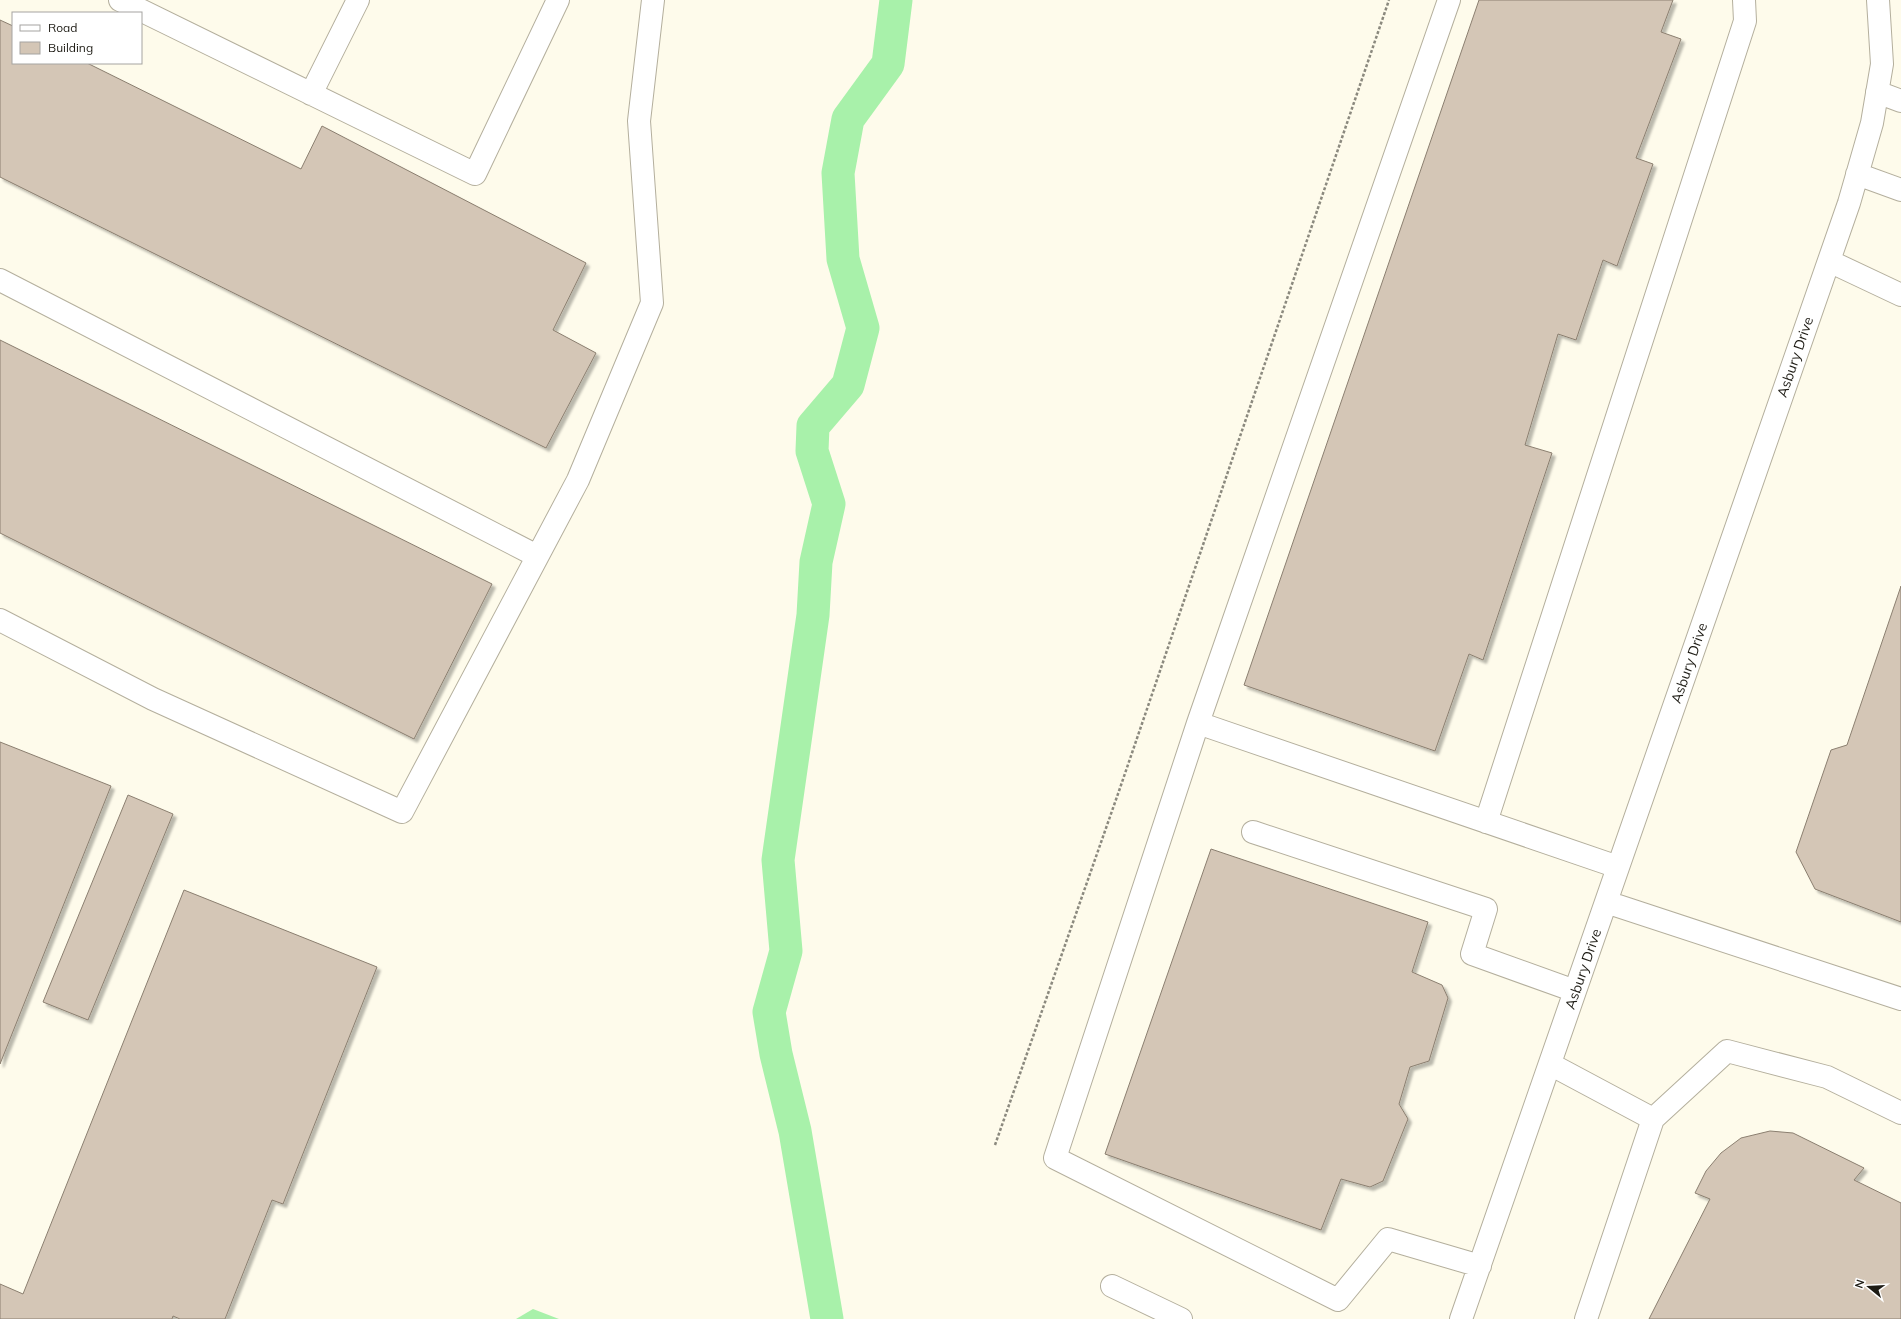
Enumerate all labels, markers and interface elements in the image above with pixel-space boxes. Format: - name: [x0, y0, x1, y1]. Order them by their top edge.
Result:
- legend: [12, 12, 142, 64]
- text: Road: [48, 20, 77, 35]
- text: Building: [48, 40, 93, 55]
- street label: Asbury Drive: [1773, 314, 1817, 400]
- street label: Asbury Drive: [1667, 620, 1711, 706]
- street label: Asbury Drive: [1561, 926, 1605, 1012]
- north arrow: [1849, 1267, 1889, 1307]
- text: N: [1852, 1278, 1867, 1290]

